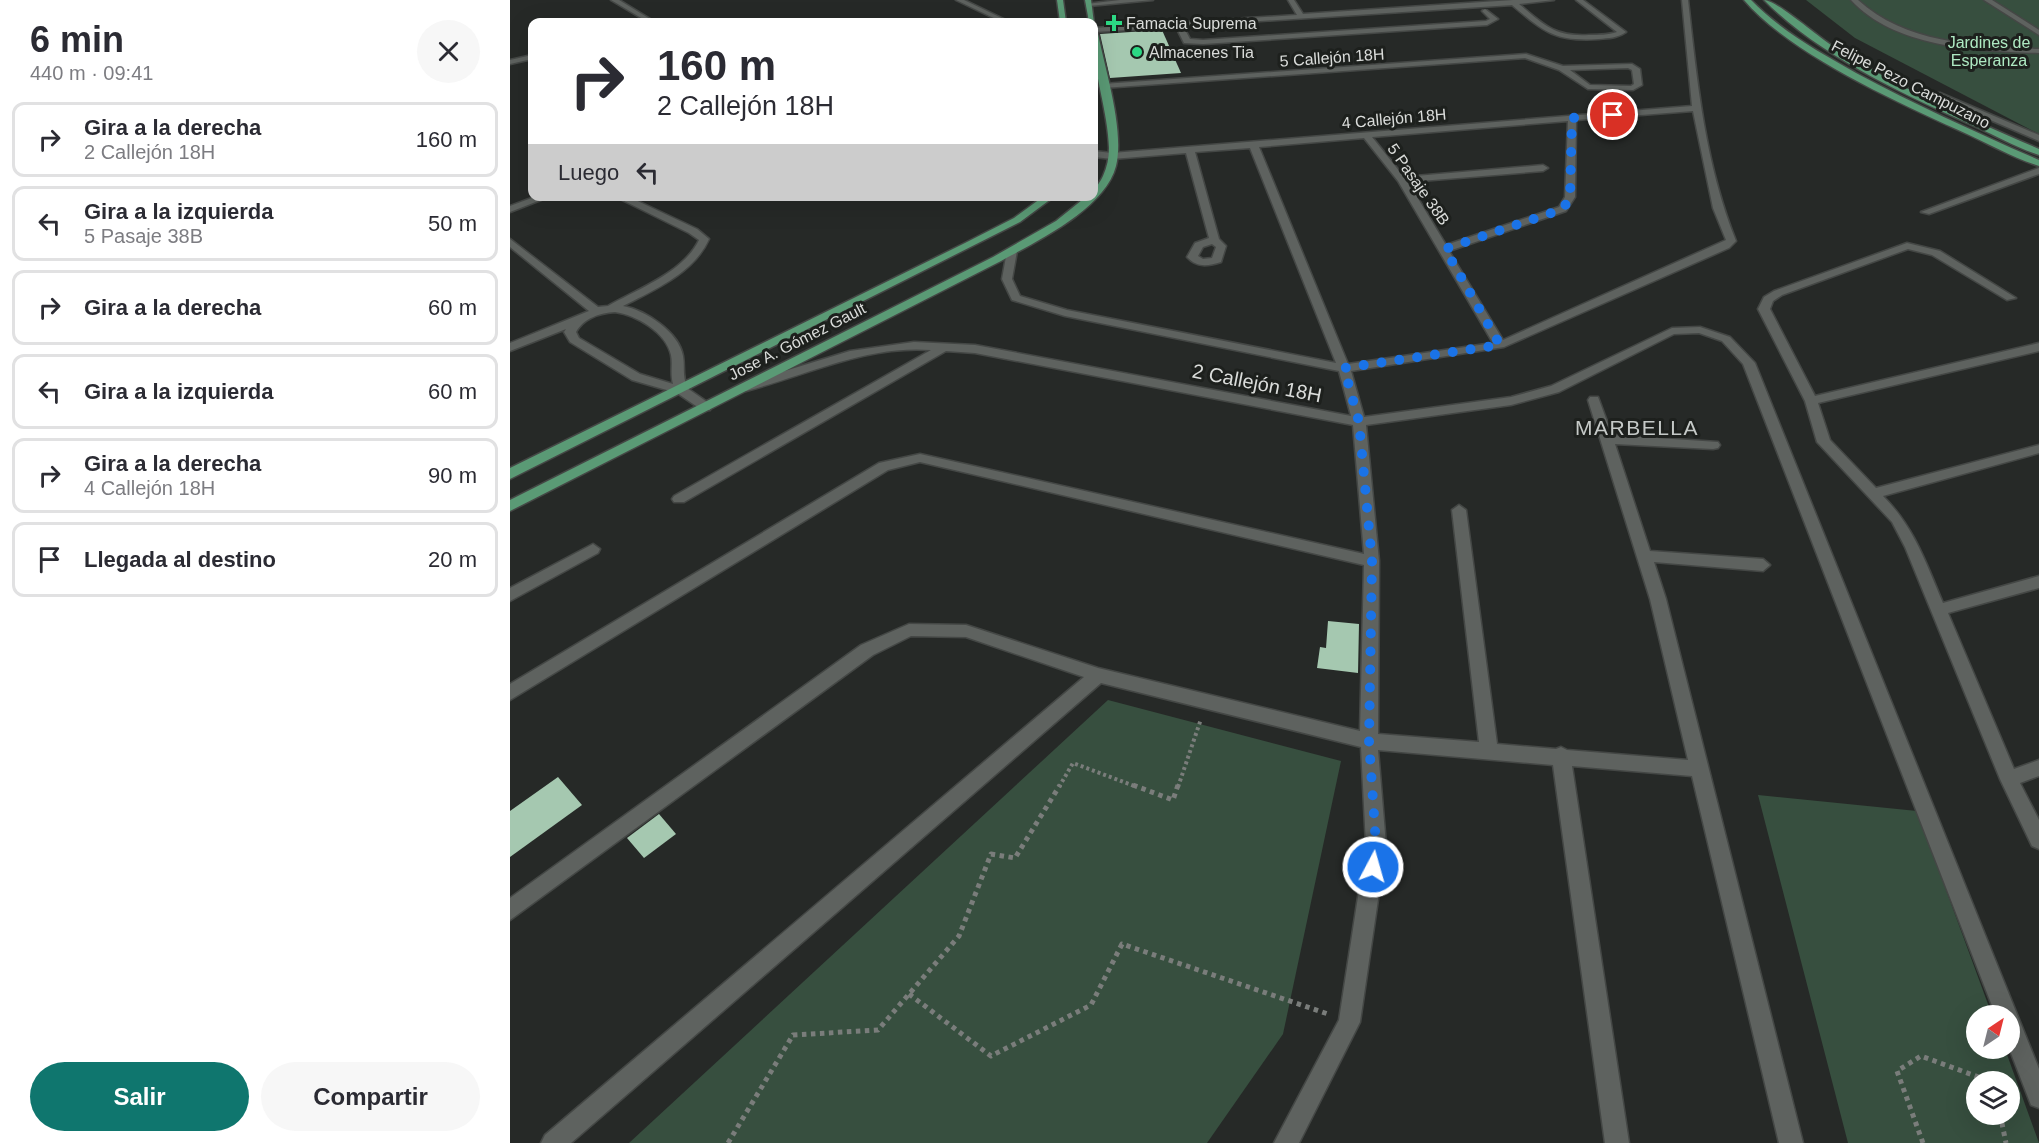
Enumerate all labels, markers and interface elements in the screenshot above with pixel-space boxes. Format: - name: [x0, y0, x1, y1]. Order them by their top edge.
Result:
- place label: Famacia Suprema: [1126, 15, 1257, 32]
- marker: Famacia Suprema: [1107, 16, 1121, 30]
- text: 6 min: [30, 19, 124, 60]
- button: close: [417, 20, 480, 83]
- park label: Jardines de Esperanza: [1948, 34, 2030, 69]
- street label: Felipe Pezo Campuzano: [1829, 37, 1993, 132]
- icon: right: [558, 42, 636, 120]
- text: 160 m: [657, 42, 776, 89]
- place label: Almacenes Tia: [1149, 44, 1254, 61]
- marker: Almacenes Tia: [1130, 45, 1144, 59]
- street label: 5 Callejón 18H: [1279, 45, 1385, 70]
- text: 440 m · 09:41: [30, 62, 153, 84]
- pin: [1587, 89, 1638, 140]
- text: 2 Callejón 18H: [657, 91, 834, 121]
- icon: arrive: [1596, 98, 1629, 131]
- street label: 4 Callejón 18H: [1341, 105, 1447, 132]
- text: Gira a la derecha: [84, 115, 261, 140]
- icon: right: [33, 123, 66, 156]
- text: 160 m: [416, 127, 477, 152]
- street label: 5 Pasaje 38B: [1384, 140, 1453, 228]
- text: 2 Callejón 18H: [84, 141, 215, 163]
- icon: left: [631, 156, 664, 189]
- text: Luego: [558, 160, 619, 185]
- text: Gira a la izquierda: [84, 199, 274, 224]
- icon: left: [33, 207, 66, 240]
- text: 50 m: [428, 211, 477, 236]
- text: 5 Pasaje 38B: [84, 225, 203, 247]
- icon: right: [33, 291, 66, 324]
- text: Gira a la derecha: [84, 295, 261, 320]
- text: 60 m: [428, 295, 477, 320]
- street label: Jose A. Gómez Gault: [726, 299, 869, 383]
- street label: 2 Callejón 18H: [1191, 360, 1323, 406]
- icon: left: [33, 375, 66, 408]
- text: Gira a la izquierda: [84, 379, 274, 404]
- text: 60 m: [428, 379, 477, 404]
- district label: MARBELLA: [1575, 416, 1699, 439]
- text: Gira a la derecha: [84, 451, 261, 476]
- icon: right: [33, 459, 66, 492]
- text: 90 m: [428, 463, 477, 488]
- text: 4 Callejón 18H: [84, 477, 215, 499]
- icon: arrive: [33, 543, 66, 576]
- text: Llegada al destino: [84, 547, 276, 572]
- text: 20 m: [428, 547, 477, 572]
- position arrow: [1341, 835, 1405, 899]
- north arrow: [1966, 1005, 2020, 1059]
- map controls: [1966, 1005, 2020, 1125]
- button: Salir: [30, 1062, 249, 1131]
- button: Compartir: [261, 1062, 480, 1131]
- button: layers: [1966, 1071, 2020, 1125]

